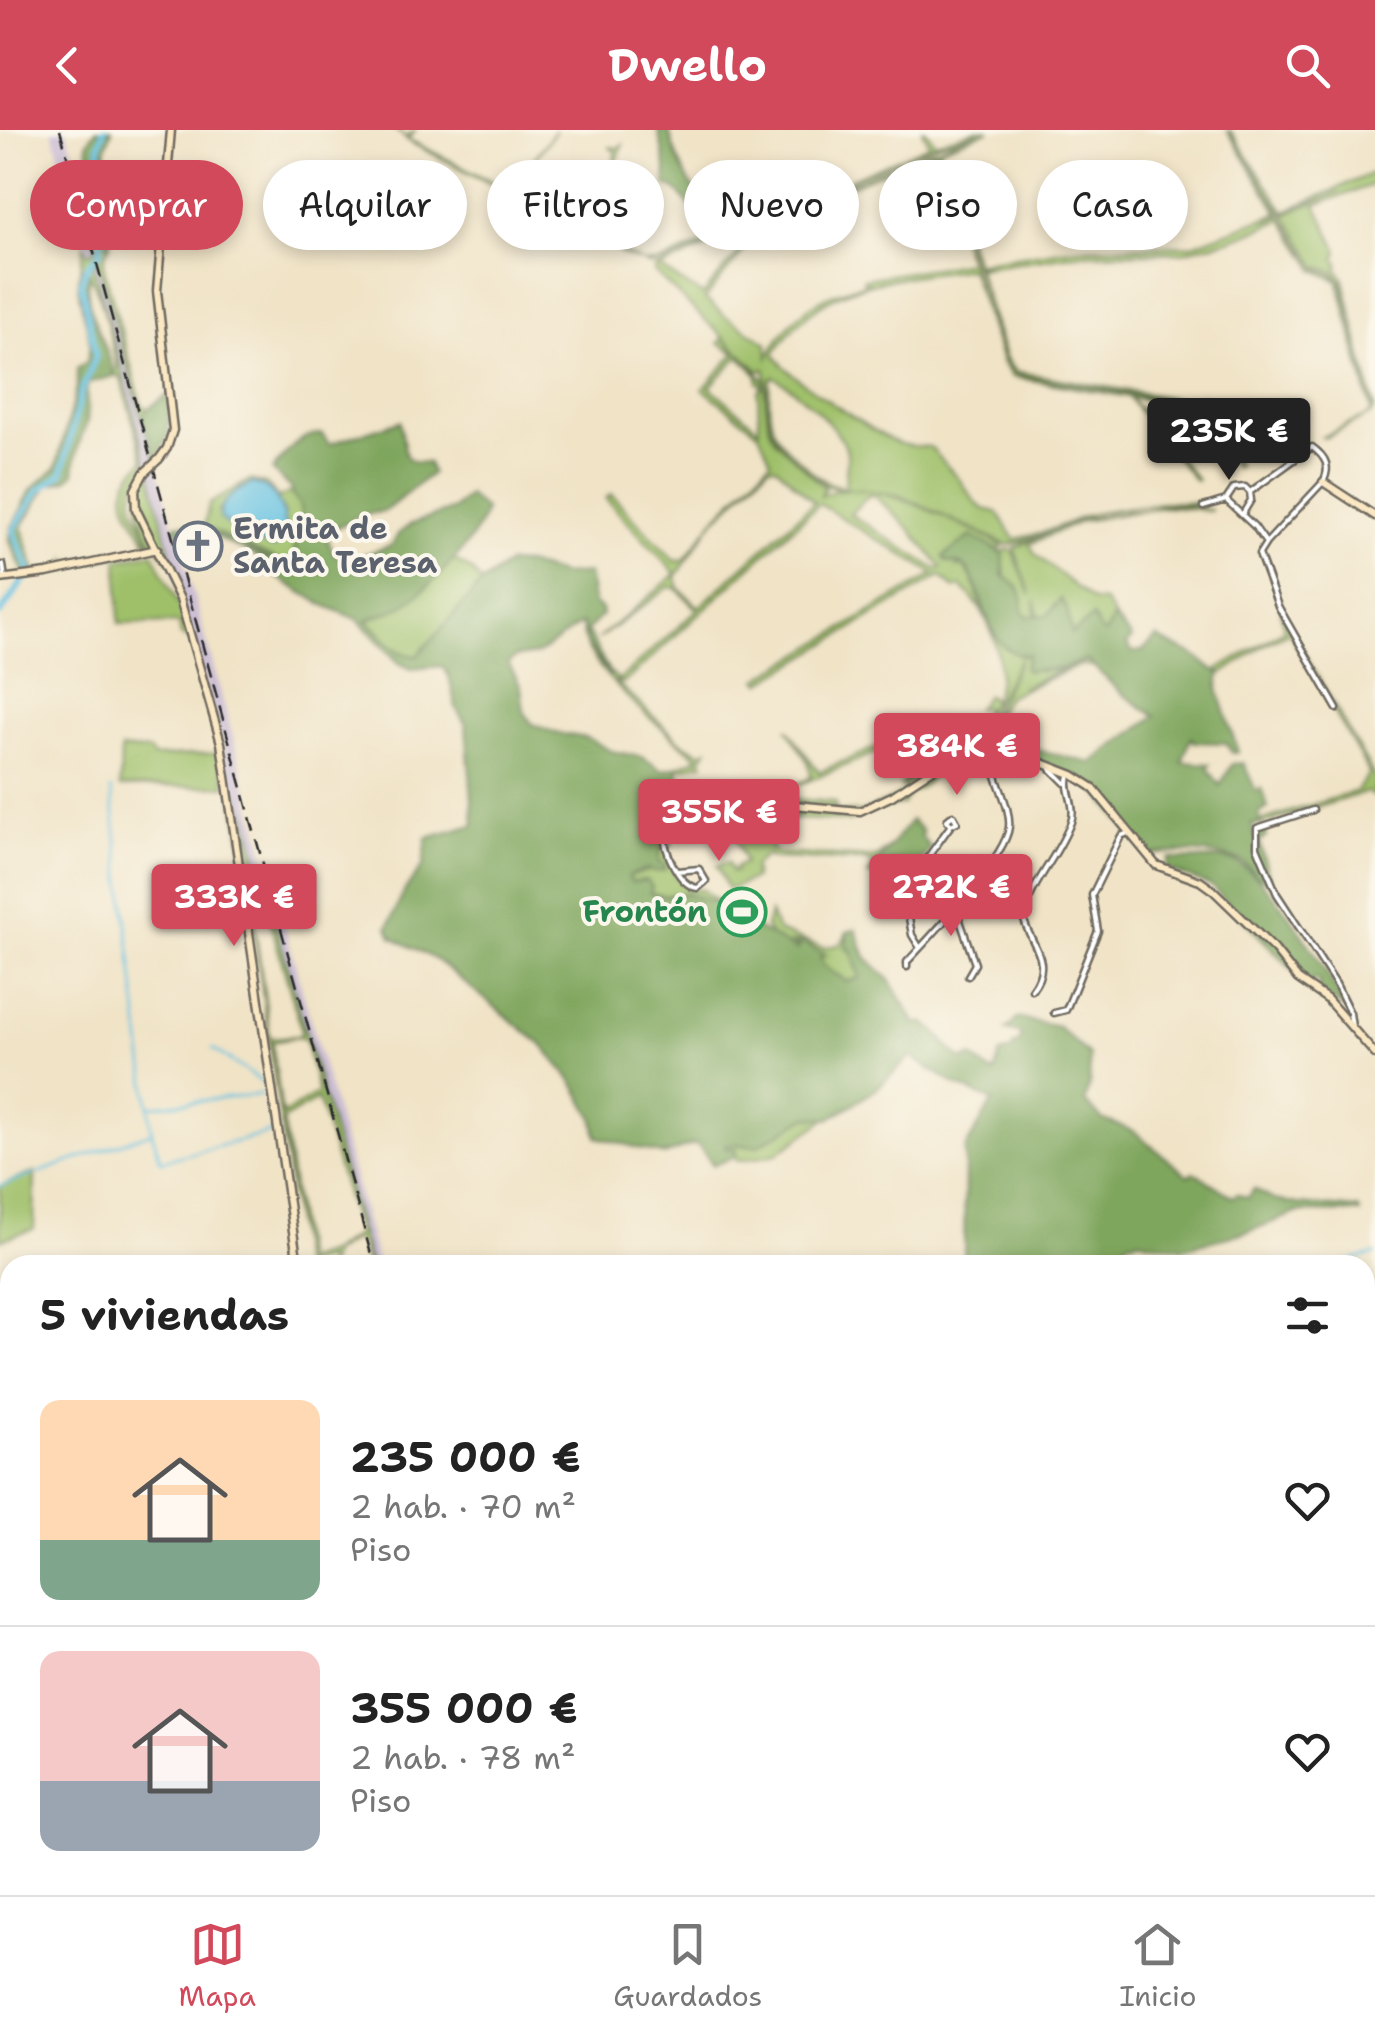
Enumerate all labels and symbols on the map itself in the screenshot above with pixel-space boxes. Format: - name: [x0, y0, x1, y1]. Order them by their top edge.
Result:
- pin: 235K €: [1148, 398, 1310, 483]
- place label: Ermita de Santa Teresa: [233, 508, 438, 583]
- church icon: Ermita de Santa Teresa: [172, 520, 224, 572]
- pin: 384K €: [876, 713, 1038, 798]
- pin: 355K €: [638, 779, 800, 864]
- pin: 272K €: [870, 854, 1032, 939]
- pin: 333K €: [153, 864, 315, 949]
- sports icon: Frontón: [716, 886, 768, 938]
- place label: Frontón: [582, 891, 707, 932]

